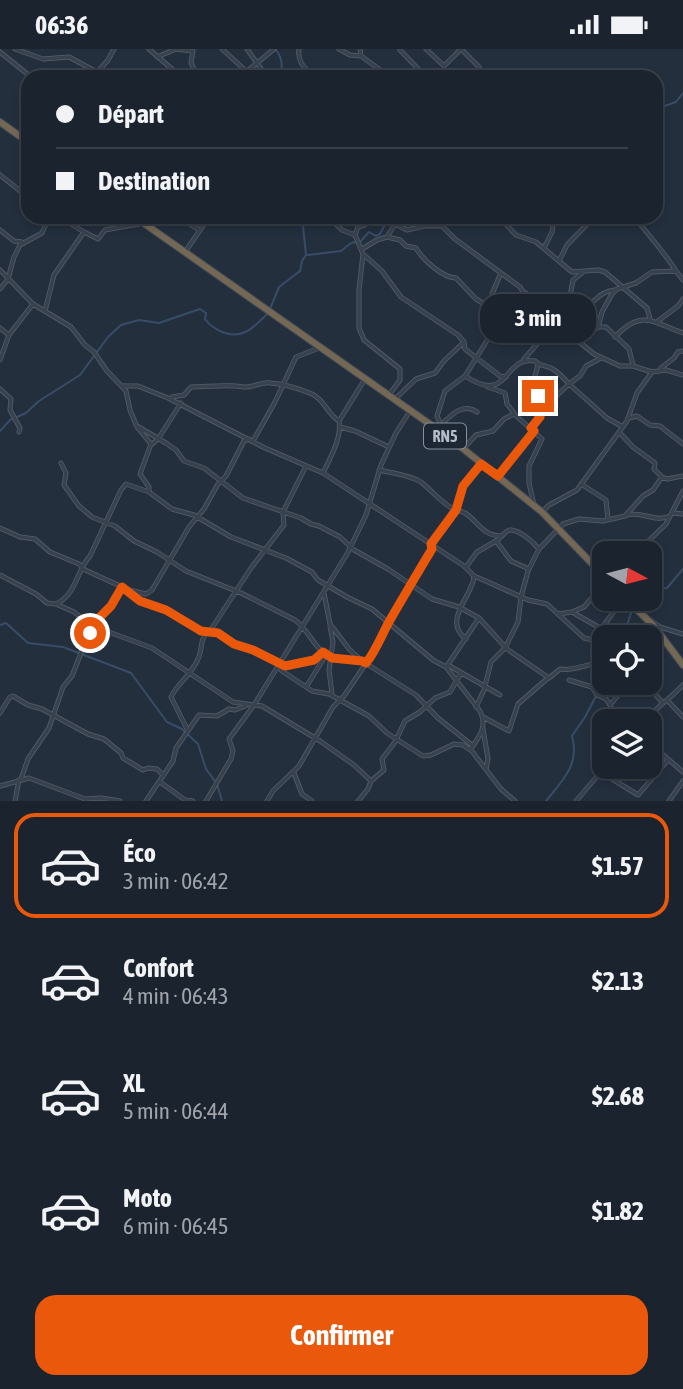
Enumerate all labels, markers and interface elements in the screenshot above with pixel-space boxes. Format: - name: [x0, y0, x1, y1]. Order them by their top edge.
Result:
- text: 06:36: [35, 10, 89, 40]
- text: Départ: [98, 99, 164, 129]
- text: Destination: [98, 166, 210, 196]
- callout: 3 min: [480, 295, 596, 343]
- text: 3 min: [515, 305, 561, 331]
- route end: [522, 380, 554, 412]
- road number: RN5: [424, 423, 466, 449]
- north arrow: [592, 541, 662, 611]
- map controls: [592, 541, 662, 779]
- route start: [74, 617, 106, 649]
- button: locate: [592, 625, 662, 695]
- button: layers: [592, 709, 662, 779]
- icon: car: [39, 834, 102, 897]
- text: Éco: [123, 838, 156, 868]
- text: $1.57: [592, 851, 644, 881]
- text: 3 min · 06:42: [123, 868, 229, 894]
- icon: car: [39, 949, 102, 1012]
- text: Confort: [123, 953, 194, 983]
- text: $2.13: [592, 966, 644, 996]
- text: 4 min · 06:43: [123, 983, 229, 1009]
- icon: car: [39, 1064, 102, 1127]
- text: XL: [123, 1068, 145, 1098]
- text: $2.68: [592, 1081, 644, 1111]
- text: 5 min · 06:44: [123, 1098, 229, 1124]
- icon: car: [39, 1179, 102, 1242]
- text: Moto: [123, 1183, 172, 1213]
- text: $1.82: [592, 1196, 644, 1226]
- text: 6 min · 06:45: [123, 1213, 229, 1239]
- button: Confirmer: [35, 1295, 648, 1375]

